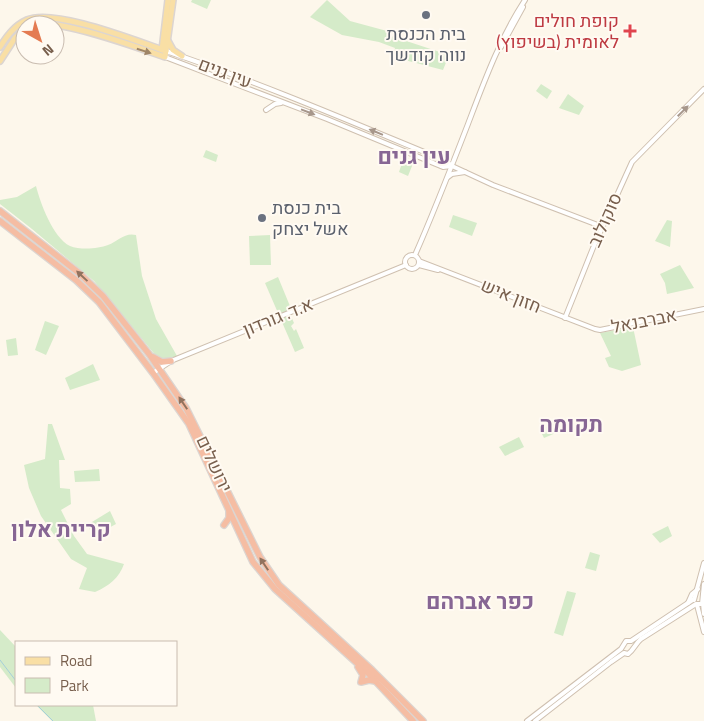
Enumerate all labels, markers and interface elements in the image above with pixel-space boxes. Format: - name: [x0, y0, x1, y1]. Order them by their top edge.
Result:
- place label: קופת חולים לאומית (בשיפוץ): [496, 7, 619, 55]
- marker: בית הכנסת נווה קודשך: [420, 9, 432, 21]
- north arrow: [15, 15, 65, 65]
- place label: בית הכנסת נווה קודשך: [386, 20, 466, 68]
- marker: קופת חולים לאומית (בשיפוץ): [623, 24, 637, 38]
- text: N: [38, 39, 59, 62]
- one-way arrow: [137, 47, 152, 55]
- street label: עין גנים: [195, 50, 256, 95]
- one-way arrow: [676, 105, 688, 117]
- one-way arrow: [301, 109, 316, 116]
- one-way arrow: [368, 128, 383, 136]
- district label: עין גנים: [377, 139, 451, 173]
- street label: סוקולוב: [581, 188, 629, 251]
- place label: בית כנסת אשל יצחק: [272, 194, 348, 242]
- marker: בית כנסת אשל יצחק: [256, 212, 268, 224]
- one-way arrow: [76, 271, 89, 282]
- street label: חזון איש: [477, 271, 545, 320]
- street label: א.ד. גורדון: [239, 290, 317, 343]
- street label: אברבנאל: [609, 301, 679, 340]
- one-way arrow: [178, 397, 188, 410]
- district label: תקומה: [539, 407, 603, 441]
- street label: ירושלים: [190, 431, 239, 497]
- district label: קריית אלון: [11, 512, 111, 546]
- one-way arrow: [259, 557, 269, 570]
- district label: כפר אברהם: [426, 584, 534, 618]
- legend: [15, 641, 178, 706]
- text: Road: [60, 649, 92, 672]
- text: Park: [60, 674, 89, 697]

